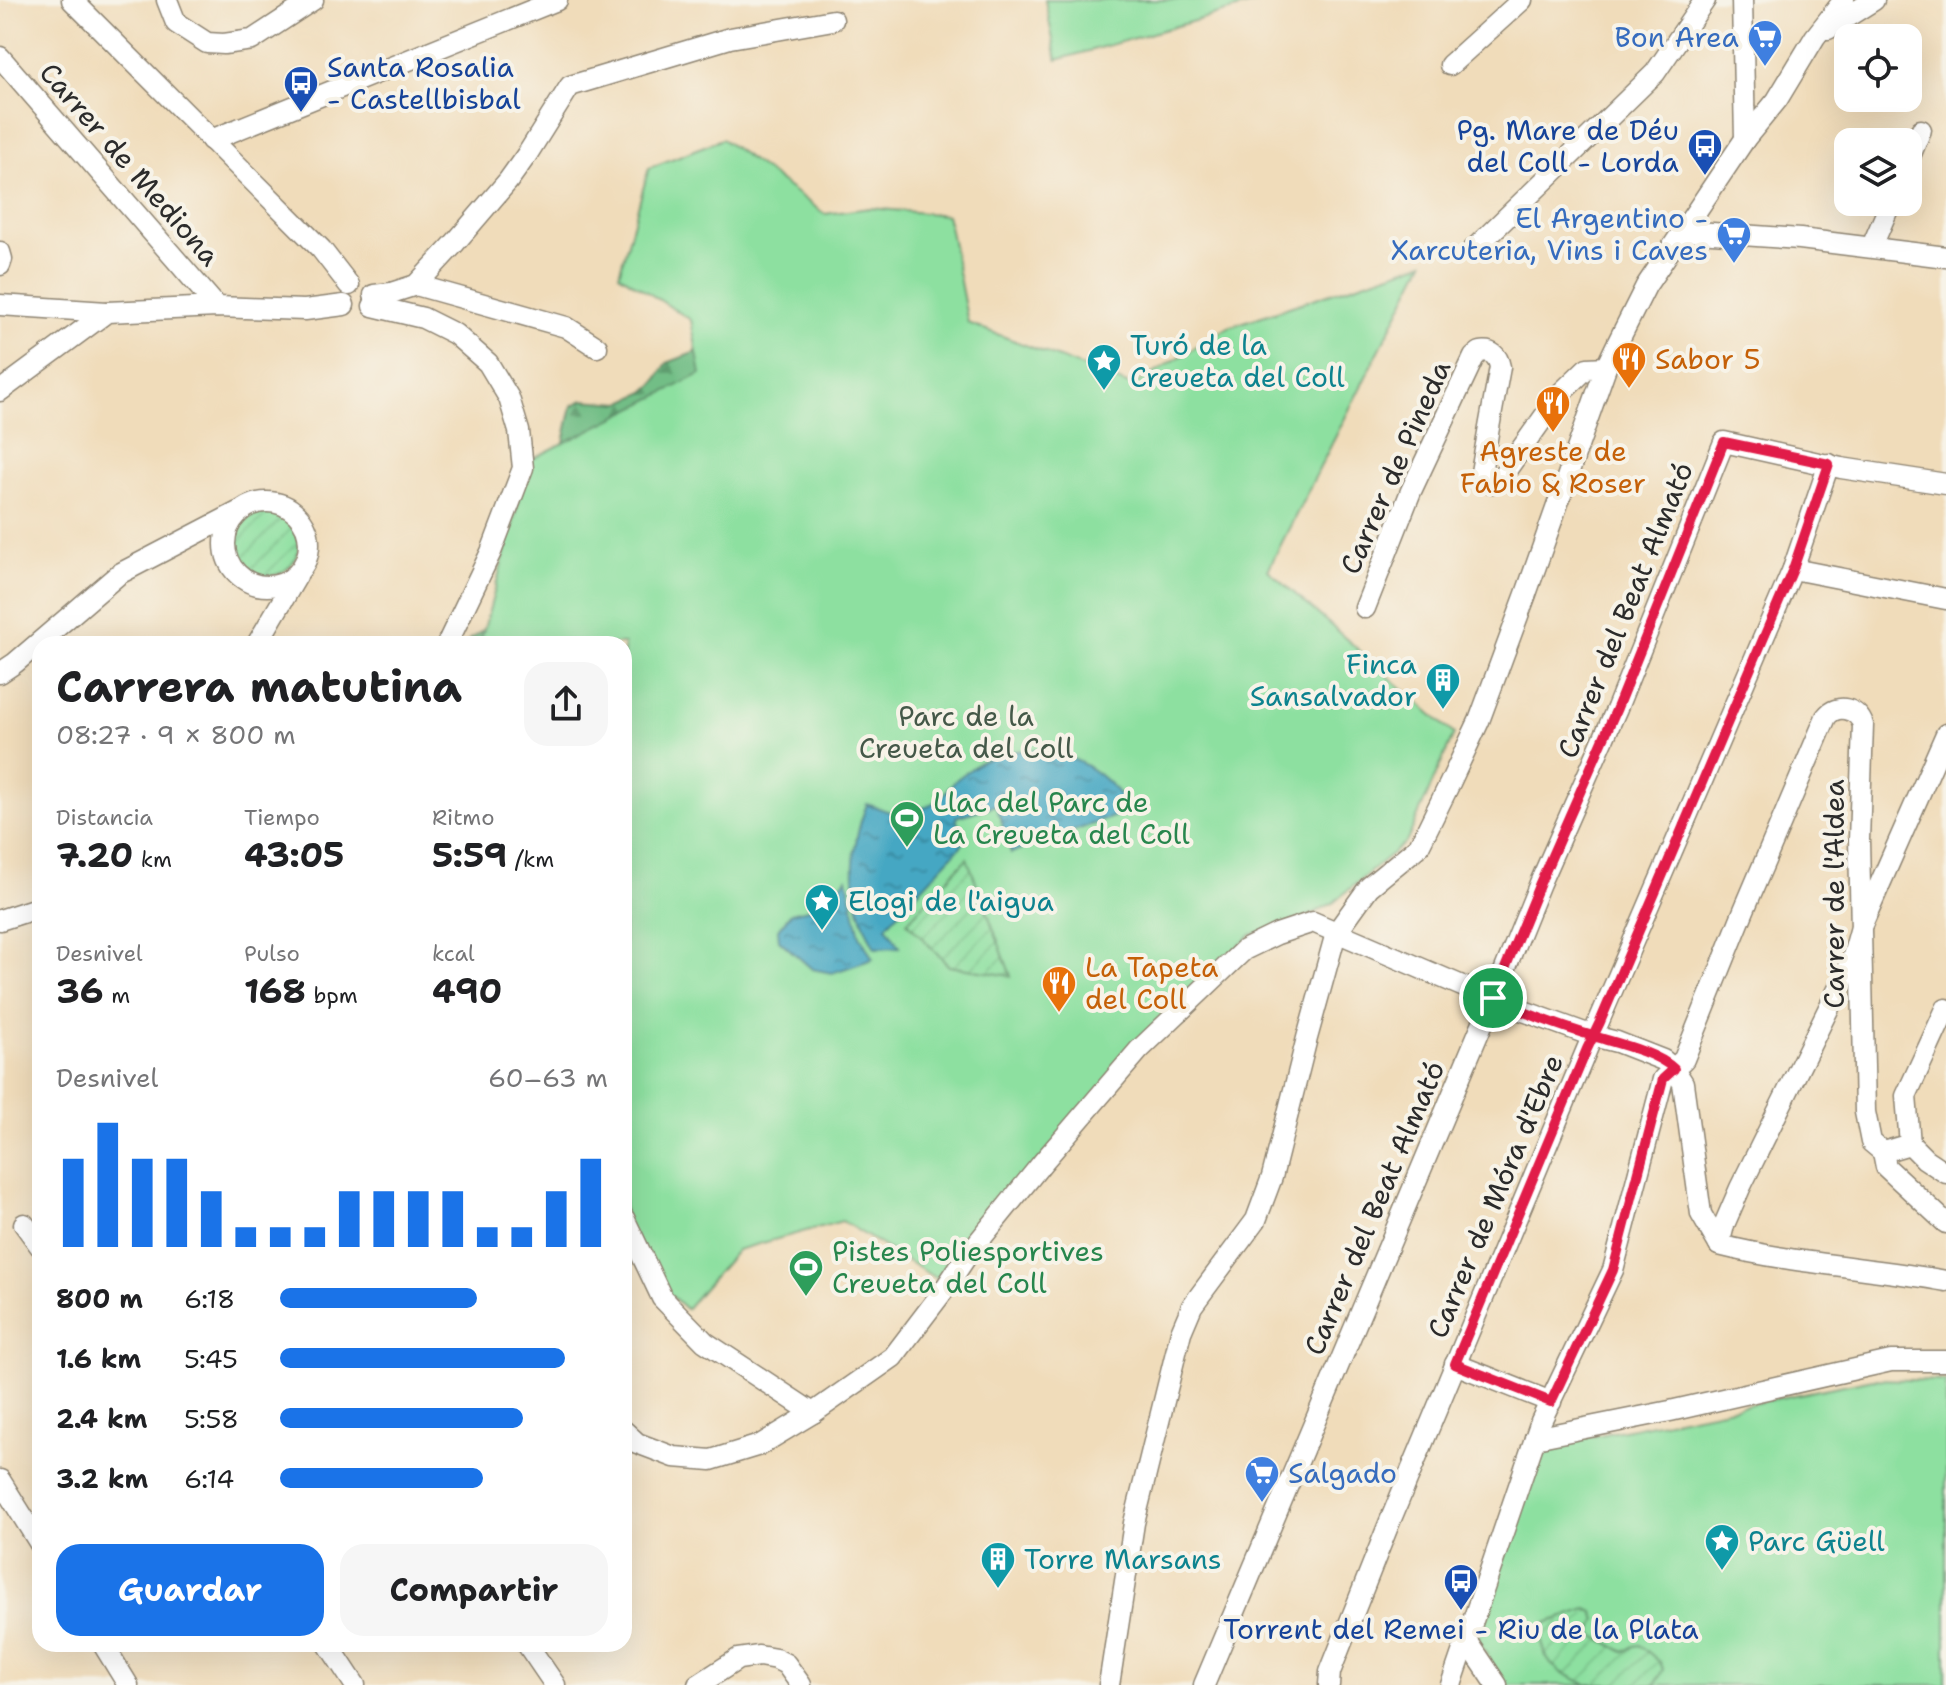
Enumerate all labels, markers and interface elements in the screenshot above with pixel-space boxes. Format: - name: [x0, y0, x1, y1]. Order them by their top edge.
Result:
- place label: Bon Area: [1614, 18, 1739, 56]
- supermarket icon: Bon Area: [1746, 18, 1784, 68]
- map controls: [1834, 24, 1922, 216]
- button: locate: [1834, 24, 1922, 112]
- place label: Santa Rosalia - Castellbisbal: [327, 48, 521, 118]
- street label: Carrer de Mediona: [31, 54, 229, 274]
- bus stop icon: Santa Rosalia - Castellbisbal: [282, 64, 320, 114]
- place label: Pg. Mare de Déu del Coll - Lorda: [1457, 111, 1679, 181]
- bus stop icon: Pg. Mare de Déu del Coll - Lorda: [1686, 127, 1724, 177]
- button: layers: [1834, 128, 1922, 216]
- place label: El Argentino - Xarcuteria, Vins i Caves: [1391, 199, 1708, 269]
- supermarket icon: El Argentino - Xarcuteria, Vins i Caves: [1715, 215, 1753, 265]
- place label: Turó de la Creueta del Coll: [1130, 326, 1345, 396]
- restaurant icon: Sabor 5: [1610, 340, 1648, 390]
- place label: Sabor 5: [1655, 340, 1761, 378]
- place icon: Turó de la Creueta del Coll: [1085, 342, 1123, 392]
- street label: Carrer de Pineda: [1331, 354, 1459, 580]
- restaurant icon: Agreste de Fabio & Roser: [1534, 384, 1572, 434]
- place label: Agreste de Fabio & Roser: [1460, 432, 1646, 502]
- street label: Carrer del Beat Almató: [1548, 456, 1702, 764]
- place label: Finca Sansalvador: [1250, 645, 1417, 715]
- text: Carrera matutina: [56, 657, 462, 716]
- building icon: Finca Sansalvador: [1424, 661, 1462, 711]
- button: share: [524, 662, 608, 746]
- park label: Parc de la Creueta del Coll: [859, 697, 1074, 767]
- text: 08:27 · 9 × 800 m: [56, 717, 296, 752]
- street label: Carrer de l'Aldea: [1815, 779, 1853, 1009]
- place label: Llac del Parc de La Creueta del Coll: [933, 783, 1190, 853]
- sports icon: Llac del Parc de La Creueta del Coll: [888, 799, 926, 849]
- text: Distancia: [56, 803, 153, 832]
- text: Tiempo: [244, 803, 320, 832]
- text: Ritmo: [432, 803, 495, 832]
- text: 7.20: [56, 832, 133, 878]
- text: 43:05: [244, 832, 344, 878]
- text: 5:59: [432, 832, 507, 878]
- text: km: [133, 845, 172, 874]
- text: /km: [507, 845, 554, 874]
- place icon: Elogi de l'aigua: [803, 882, 841, 932]
- place label: Elogi de l'aigua: [848, 882, 1054, 920]
- text: Desnivel: [56, 939, 143, 968]
- text: Pulso: [244, 939, 300, 968]
- text: kcal: [432, 939, 475, 968]
- place label: La Tapeta del Coll: [1085, 948, 1218, 1018]
- restaurant icon: La Tapeta del Coll: [1040, 964, 1078, 1014]
- pin: [1459, 964, 1527, 1032]
- text: 36: [56, 968, 104, 1014]
- text: 168: [244, 968, 306, 1014]
- text: 490: [432, 968, 502, 1014]
- icon: arrive: [1471, 976, 1515, 1020]
- text: m: [104, 981, 130, 1010]
- text: bpm: [306, 981, 358, 1010]
- street label: Carrer de Móra d'Ebre: [1418, 1048, 1572, 1344]
- street label: Carrer del Beat Almató: [1295, 1055, 1453, 1361]
- text: Desnivel: [56, 1060, 158, 1095]
- text: 60–63 m: [488, 1060, 608, 1095]
- place label: Pistes Poliesportives Creueta del Coll: [832, 1232, 1104, 1302]
- sports icon: Pistes Poliesportives Creueta del Coll: [787, 1248, 825, 1298]
- text: 800 m: [56, 1281, 143, 1316]
- text: 6:18: [184, 1281, 235, 1316]
- text: 1.6 km: [56, 1341, 141, 1376]
- text: 5:45: [184, 1341, 238, 1376]
- text: 2.4 km: [56, 1401, 147, 1436]
- text: 5:58: [184, 1401, 239, 1436]
- supermarket icon: Salgado: [1243, 1454, 1281, 1504]
- place label: Salgado: [1288, 1454, 1397, 1492]
- text: 3.2 km: [56, 1461, 148, 1496]
- text: 6:14: [184, 1461, 234, 1496]
- place icon: Parc Güell: [1703, 1522, 1741, 1572]
- place label: Parc Güell: [1748, 1522, 1885, 1560]
- building icon: Torre Marsans: [979, 1540, 1017, 1590]
- place label: Torre Marsans: [1024, 1540, 1222, 1578]
- button: Guardar: [56, 1544, 324, 1636]
- button: Compartir: [340, 1544, 608, 1636]
- bus stop icon: Torrent del Remei - Riu de la Plata: [1442, 1562, 1480, 1612]
- place label: Torrent del Remei - Riu de la Plata: [1223, 1610, 1699, 1648]

